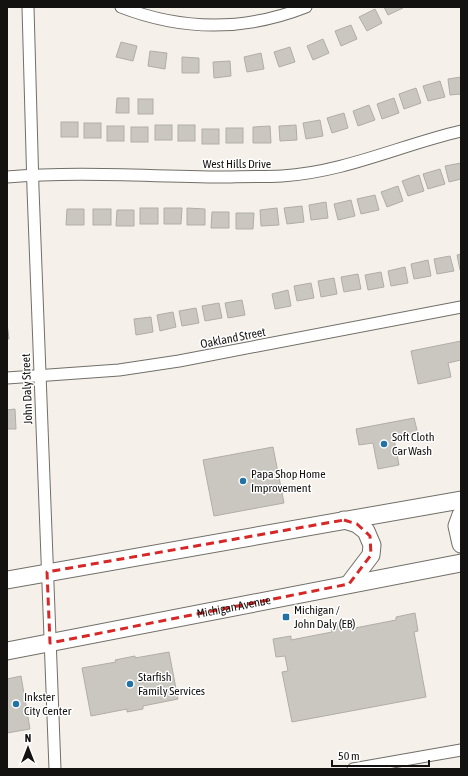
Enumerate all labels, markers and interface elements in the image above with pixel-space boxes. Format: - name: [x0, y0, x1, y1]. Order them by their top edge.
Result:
- street label: West Hills Drive: [203, 157, 271, 171]
- street label: Oakland Street: [199, 325, 267, 351]
- street label: John Daly Street: [19, 353, 35, 425]
- place label: Soft Cloth Car Wash: [392, 430, 434, 458]
- marker: Soft Cloth Car Wash: [379, 439, 389, 449]
- place label: Papa Shop Home Improvement: [251, 467, 326, 495]
- marker: Papa Shop Home Improvement: [238, 476, 248, 486]
- street label: Michigan Avenue: [196, 593, 272, 621]
- place label: Michigan / John Daly (EB): [294, 603, 355, 631]
- marker: Michigan / John Daly (EB): [281, 612, 291, 622]
- place label: Starfish Family Services: [138, 670, 205, 698]
- marker: Starfish Family Services: [125, 679, 135, 689]
- place label: Inkster City Center: [24, 690, 72, 718]
- marker: Inkster City Center: [11, 699, 21, 709]
- north arrow: [8, 728, 48, 768]
- text: N: [25, 732, 31, 744]
- scale bar: [332, 742, 429, 768]
- text: 50 m: [338, 749, 360, 763]

